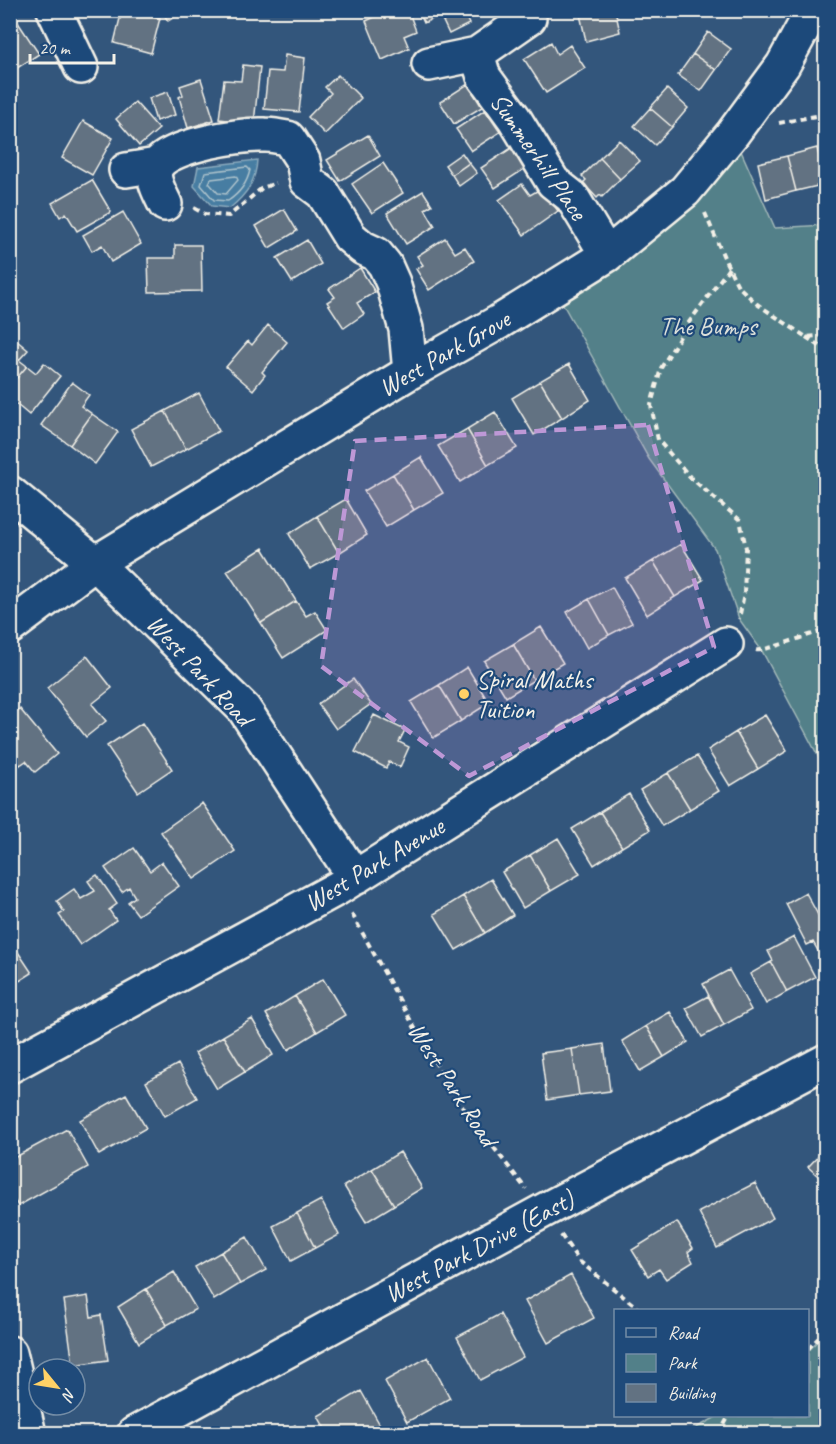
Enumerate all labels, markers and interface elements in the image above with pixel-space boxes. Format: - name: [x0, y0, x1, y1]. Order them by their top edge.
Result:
- scale bar: [30, 27, 114, 65]
- text: 20 m: [39, 37, 72, 59]
- street label: Summerhill Place: [483, 86, 595, 228]
- street label: West Park Grove: [373, 301, 518, 404]
- park label: The Bumps: [660, 310, 759, 343]
- street label: West Park Road: [140, 608, 262, 736]
- place label: Spiral Maths Tuition: [476, 663, 595, 726]
- marker: Spiral Maths Tuition: [457, 687, 471, 701]
- street label: West Park Avenue: [298, 809, 452, 919]
- street label: West Park Road: [400, 1016, 507, 1156]
- street label: West Park Drive (East): [379, 1182, 581, 1310]
- legend: [614, 1309, 809, 1417]
- text: Road: [668, 1322, 701, 1344]
- text: Park: [668, 1352, 698, 1374]
- north arrow: [27, 1357, 87, 1417]
- text: Building: [668, 1382, 717, 1404]
- text: N: [56, 1385, 80, 1406]

